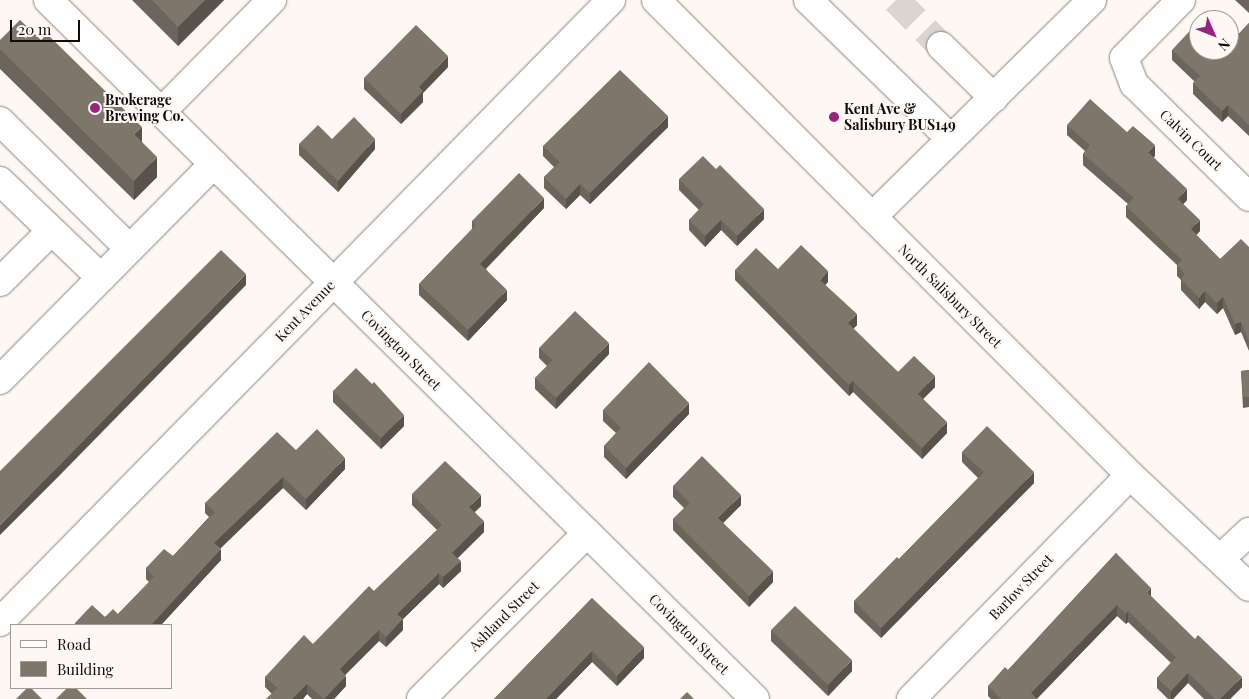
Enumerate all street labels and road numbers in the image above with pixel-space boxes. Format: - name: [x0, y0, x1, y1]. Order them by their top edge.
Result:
- street label: Calvin Court: [1156, 106, 1226, 174]
- street label: North Salisbury Street: [895, 241, 1005, 351]
- street label: Kent Avenue: [271, 277, 339, 345]
- street label: Covington Street: [358, 307, 444, 393]
- street label: Barlow Street: [985, 551, 1057, 623]
- street label: Ashland Street: [466, 578, 542, 654]
- street label: Covington Street: [646, 591, 732, 677]

